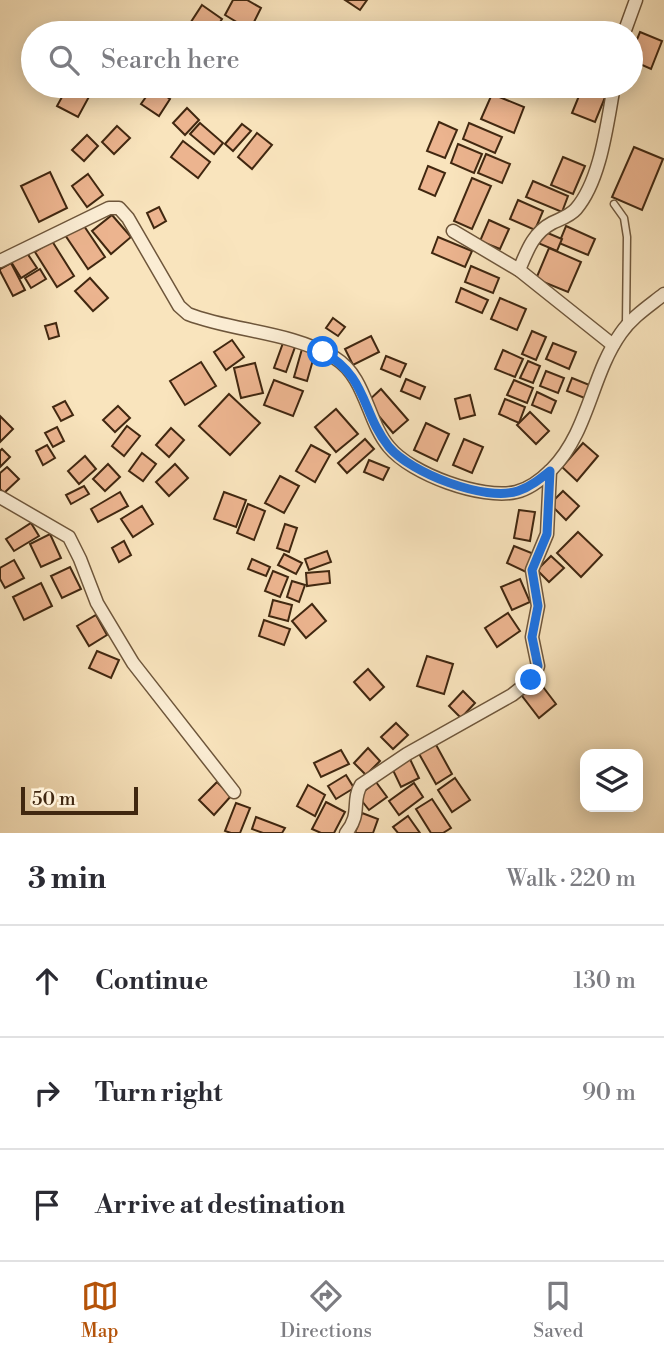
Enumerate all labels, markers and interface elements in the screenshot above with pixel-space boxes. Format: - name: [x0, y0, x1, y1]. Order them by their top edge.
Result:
- search box: [21, 21, 643, 98]
- icon: search: [45, 41, 83, 79]
- text: Search here: [101, 44, 240, 76]
- route start: [307, 336, 338, 367]
- route end: [515, 664, 546, 695]
- map controls: [580, 749, 643, 812]
- button: layers: [580, 749, 643, 812]
- scale bar: [21, 784, 138, 816]
- text: 50 m: [32, 787, 76, 811]
- text: 3 min: [28, 860, 106, 898]
- text: Walk · 220 m: [507, 865, 636, 893]
- icon: ahead: [28, 962, 66, 1000]
- text: Continue: [95, 965, 208, 997]
- text: 130 m: [573, 967, 636, 995]
- icon: right: [28, 1074, 66, 1112]
- text: Turn right: [95, 1077, 223, 1109]
- text: 90 m: [582, 1079, 636, 1107]
- icon: arrive: [28, 1186, 66, 1224]
- text: Arrive at destination: [95, 1189, 345, 1221]
- tab: Map: [81, 1277, 119, 1343]
- tab: Directions: [280, 1277, 372, 1343]
- tab: Saved: [533, 1277, 583, 1343]

